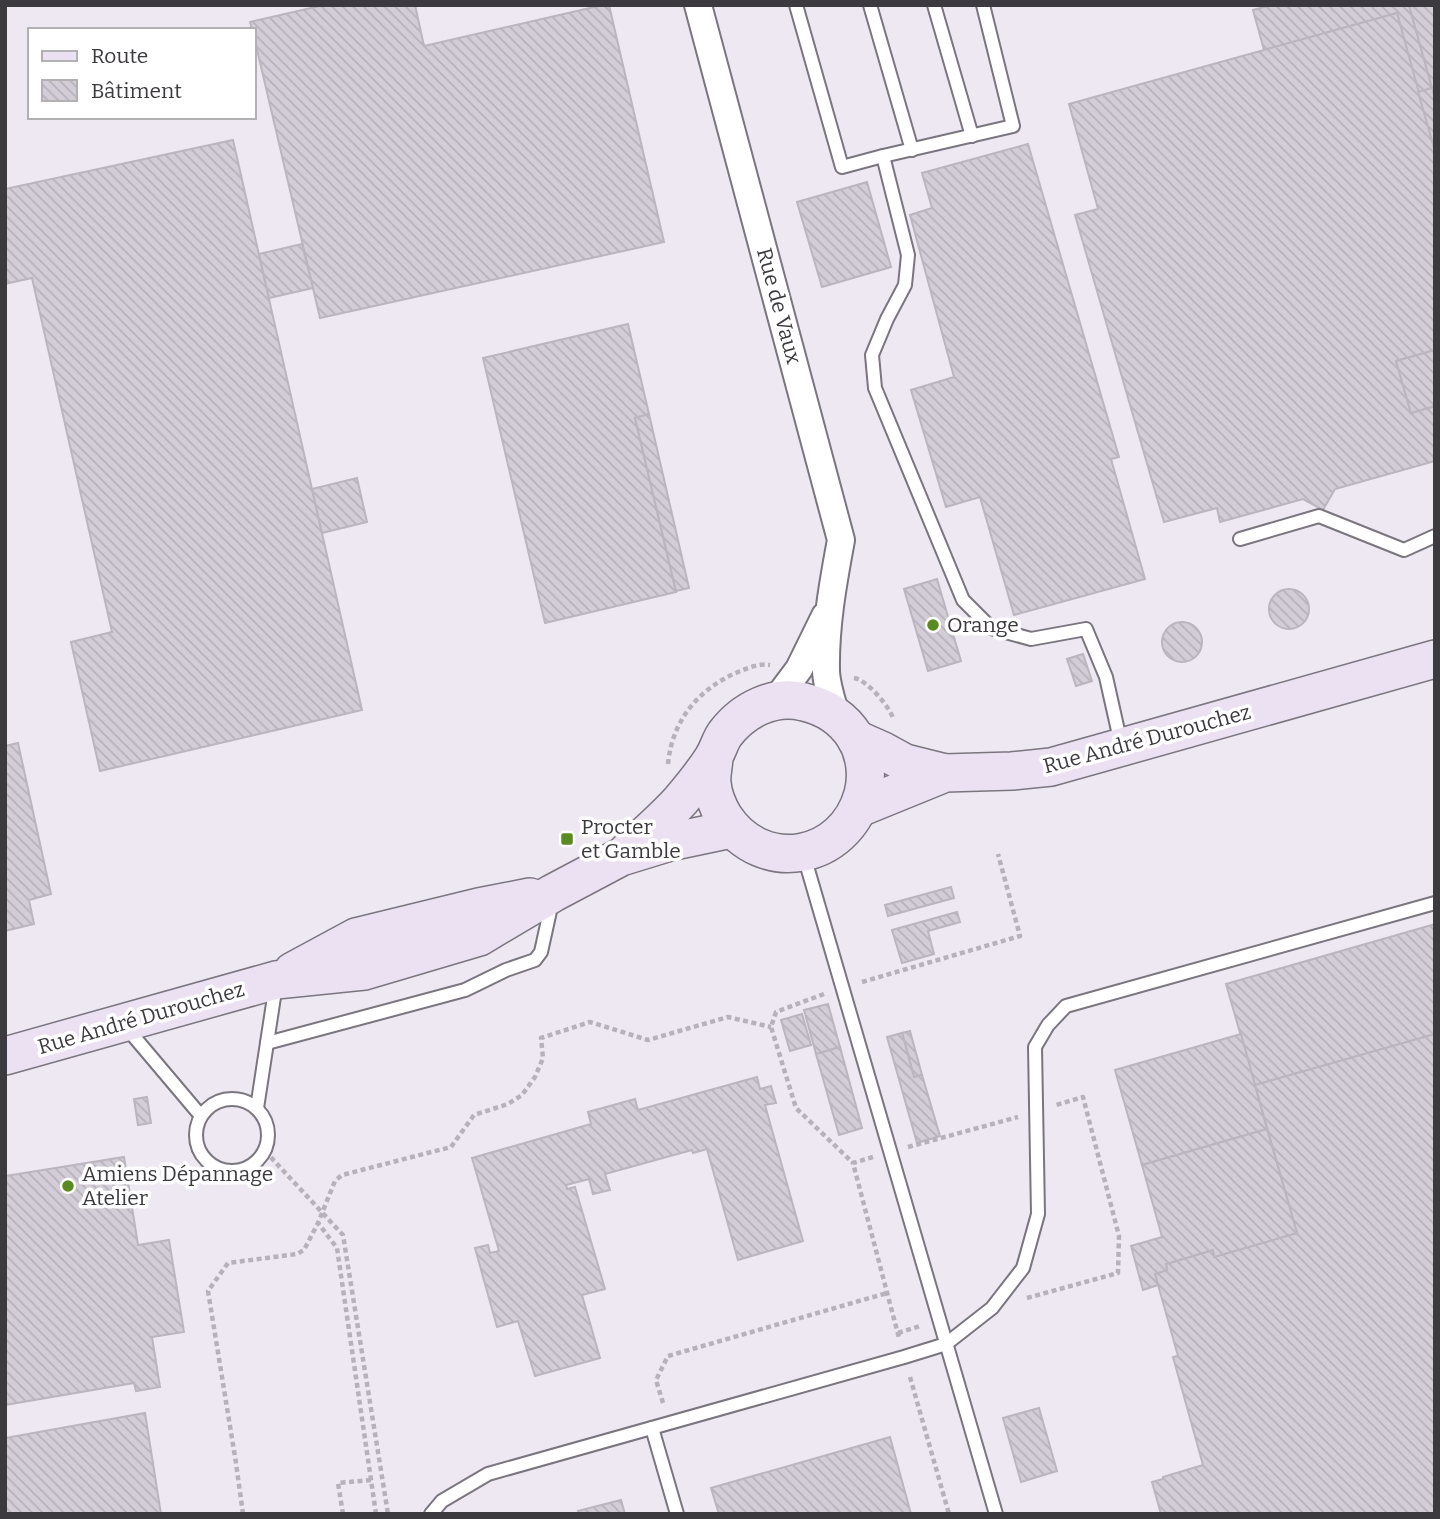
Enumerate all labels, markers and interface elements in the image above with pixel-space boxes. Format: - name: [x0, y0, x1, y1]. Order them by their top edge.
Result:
- legend: [28, 28, 256, 119]
- text: Route: [91, 43, 148, 69]
- text: Bâtiment: [91, 78, 182, 104]
- street label: Rue de Vaux: [751, 245, 807, 367]
- place label: Orange: [947, 612, 1019, 638]
- marker: Orange: [925, 617, 941, 633]
- street label: Rue André Durouchez: [1040, 699, 1254, 779]
- place label: Procter et Gamble: [581, 814, 681, 864]
- marker: Procter et Gamble: [559, 831, 575, 847]
- street label: Rue André Durouchez: [35, 976, 247, 1060]
- place label: Amiens Dépannage Atelier: [82, 1161, 273, 1211]
- marker: Amiens Dépannage Atelier: [60, 1178, 76, 1194]

